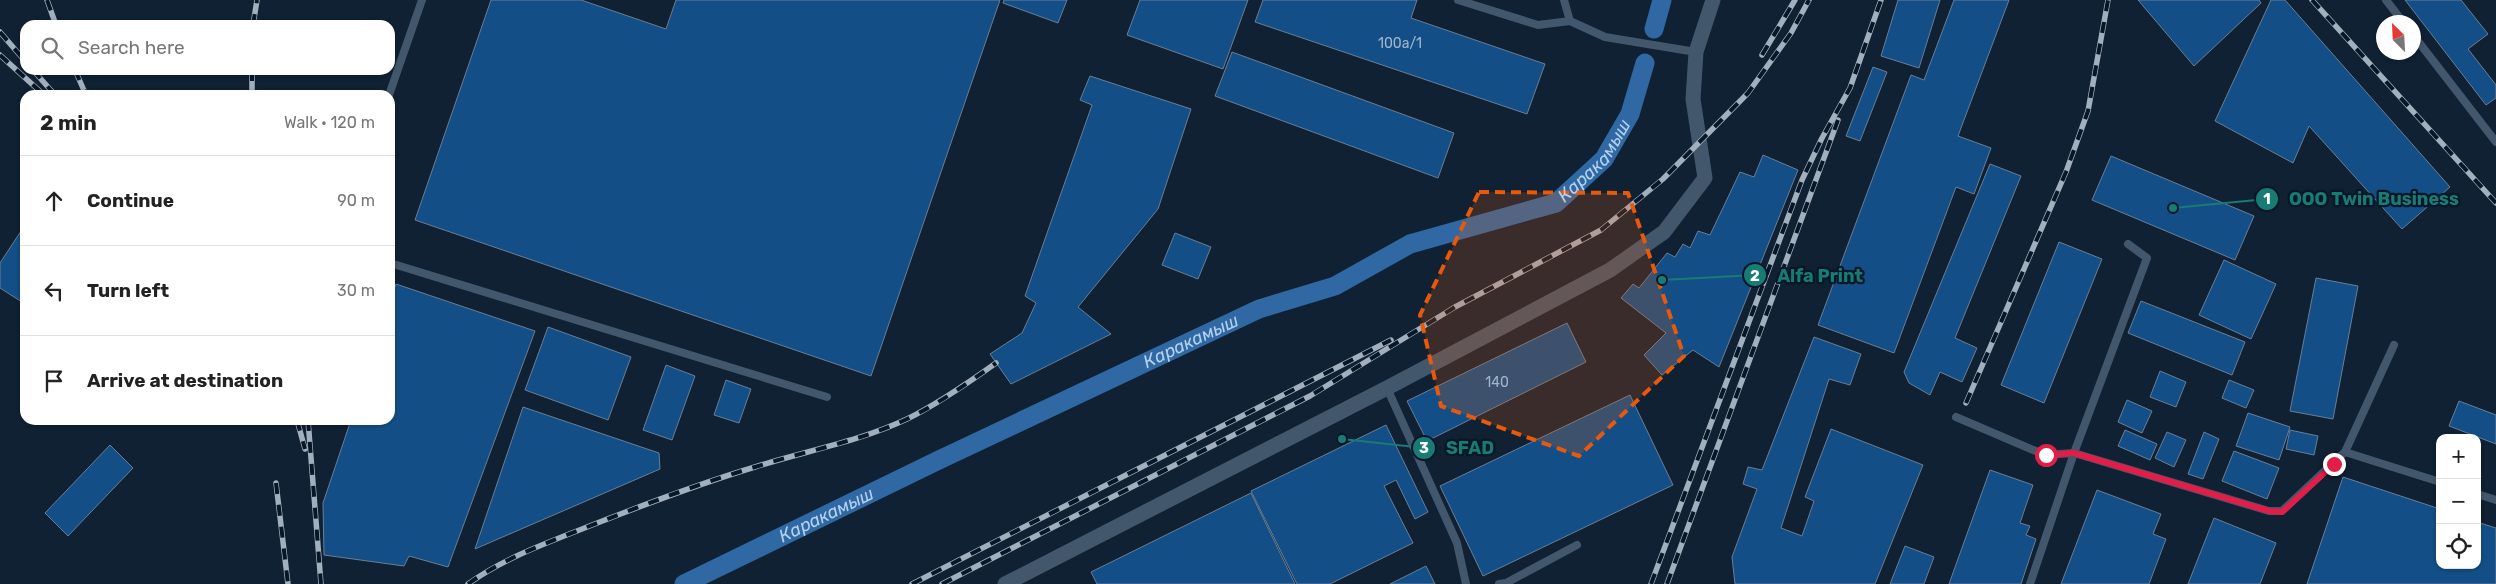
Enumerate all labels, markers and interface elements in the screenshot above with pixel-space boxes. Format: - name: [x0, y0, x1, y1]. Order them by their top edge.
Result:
- north arrow: [2376, 15, 2421, 60]
- search box: [20, 20, 395, 75]
- icon: search: [38, 34, 66, 62]
- house number: 100a/1: [1378, 35, 1422, 52]
- text: Search here: [78, 36, 185, 59]
- text: 2 min: [40, 110, 97, 135]
- text: Walk · 120 m: [284, 113, 375, 132]
- water label: Каракамыш: [1553, 115, 1635, 207]
- callout: ООО Twin Business: [2254, 183, 2469, 216]
- icon: ahead: [40, 187, 68, 215]
- text: ООО Twin Business: [2289, 188, 2459, 210]
- text: Continue: [87, 189, 174, 212]
- text: 1: [2263, 190, 2271, 208]
- text: 90 m: [337, 191, 375, 210]
- callout: Alfa Print: [1742, 259, 1873, 292]
- text: Alfa Print: [1777, 265, 1863, 287]
- text: 2: [1750, 267, 1760, 285]
- icon: left: [40, 277, 68, 305]
- text: Turn left: [87, 279, 169, 302]
- text: 30 m: [337, 281, 375, 300]
- water label: Каракамыш: [1140, 309, 1242, 373]
- icon: arrive: [40, 367, 68, 395]
- text: Arrive at destination: [87, 369, 283, 392]
- house number: 140: [1485, 374, 1509, 391]
- callout: SFAD: [1411, 431, 1504, 464]
- map controls: [2436, 434, 2481, 569]
- button: +: [2436, 434, 2481, 479]
- text: SFAD: [1446, 437, 1494, 459]
- text: 3: [1419, 439, 1429, 457]
- route start: [2035, 444, 2058, 467]
- route end: [2323, 453, 2346, 476]
- button: −: [2436, 479, 2481, 524]
- water label: Каракамыш: [775, 483, 877, 547]
- button: locate: [2436, 524, 2481, 569]

